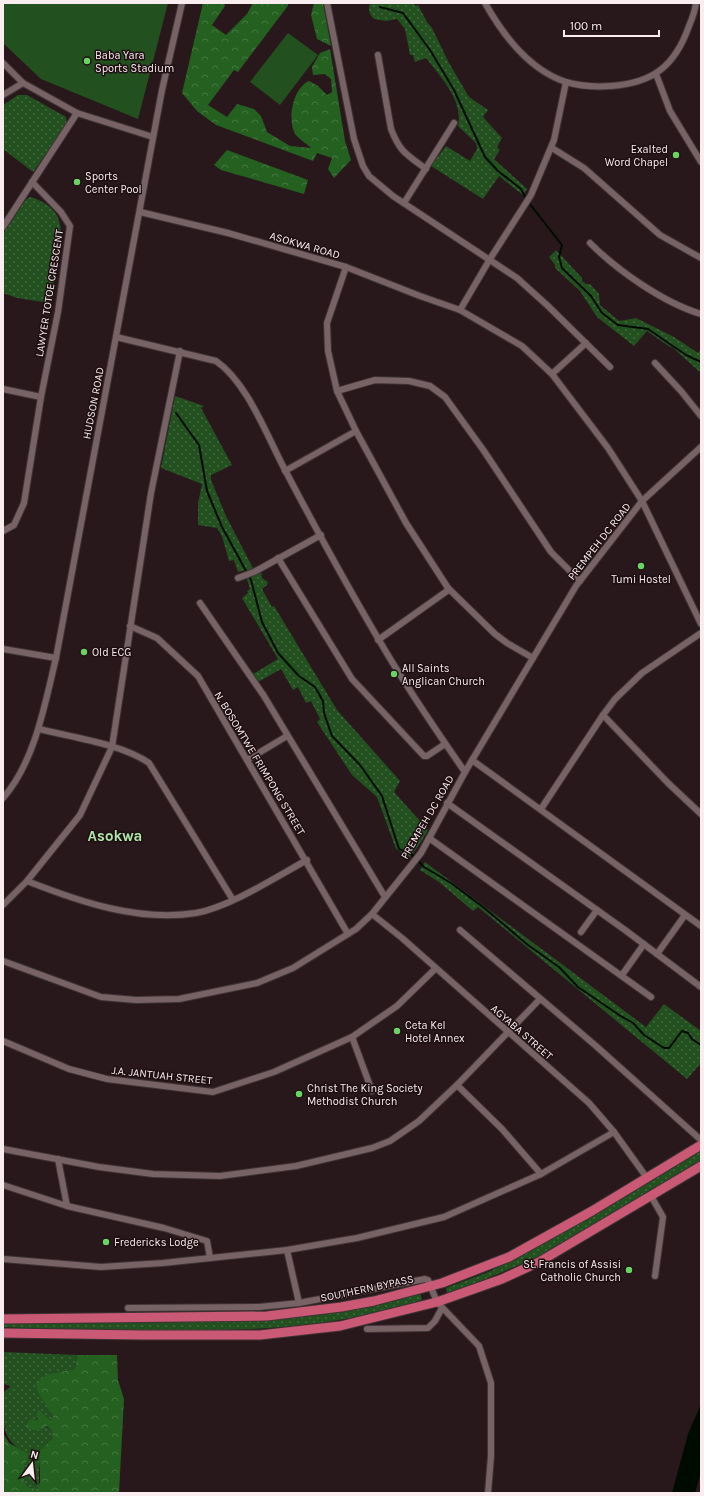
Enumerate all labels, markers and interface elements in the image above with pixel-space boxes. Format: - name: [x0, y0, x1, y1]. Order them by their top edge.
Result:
- scale bar: [564, 12, 659, 38]
- text: 100 m: [570, 19, 602, 33]
- place label: Baba Yara Sports Stadium: [95, 49, 174, 75]
- marker: Baba Yara Sports Stadium: [82, 56, 92, 66]
- place label: Exalted Word Chapel: [605, 143, 668, 169]
- marker: Exalted Word Chapel: [671, 150, 681, 160]
- place label: Sports Center Pool: [85, 170, 142, 196]
- marker: Sports Center Pool: [72, 177, 82, 187]
- street label: LAWYER TOTOE CRESCENT: [33, 228, 66, 358]
- street label: ASOKWA ROAD: [268, 229, 342, 262]
- street label: HUDSON ROAD: [80, 366, 107, 440]
- street label: PREMPEH DC ROAD: [565, 500, 634, 583]
- marker: Tumi Hostel: [636, 561, 646, 571]
- place label: Tumi Hostel: [611, 573, 671, 586]
- place label: Old ECG: [92, 646, 131, 659]
- marker: Old ECG: [79, 647, 89, 657]
- place label: All Saints Anglican Church: [402, 662, 485, 688]
- marker: All Saints Anglican Church: [389, 669, 399, 679]
- street label: N. BOSOMTWE FRIMPONG STREET: [211, 689, 308, 838]
- street label: PREMPEH DC ROAD: [398, 773, 457, 861]
- district label: Asokwa: [88, 827, 142, 845]
- street label: AGYABA STREET: [488, 1002, 556, 1063]
- place label: Ceta Kel Hotel Annex: [405, 1019, 465, 1045]
- marker: Ceta Kel Hotel Annex: [392, 1026, 402, 1036]
- street label: J.A. JANTUAH STREET: [111, 1064, 213, 1087]
- place label: Christ The King Society Methodist Church: [307, 1082, 423, 1108]
- marker: Christ The King Society Methodist Church: [294, 1089, 304, 1099]
- place label: Fredericks Lodge: [114, 1236, 199, 1249]
- marker: Fredericks Lodge: [101, 1237, 111, 1247]
- place label: St. Francis of Assisi Catholic Church: [523, 1258, 621, 1284]
- marker: St. Francis of Assisi Catholic Church: [624, 1265, 634, 1275]
- street label: SOUTHERN BYPASS: [319, 1272, 415, 1305]
- north arrow: [12, 1444, 52, 1484]
- text: N: [29, 1448, 40, 1462]

